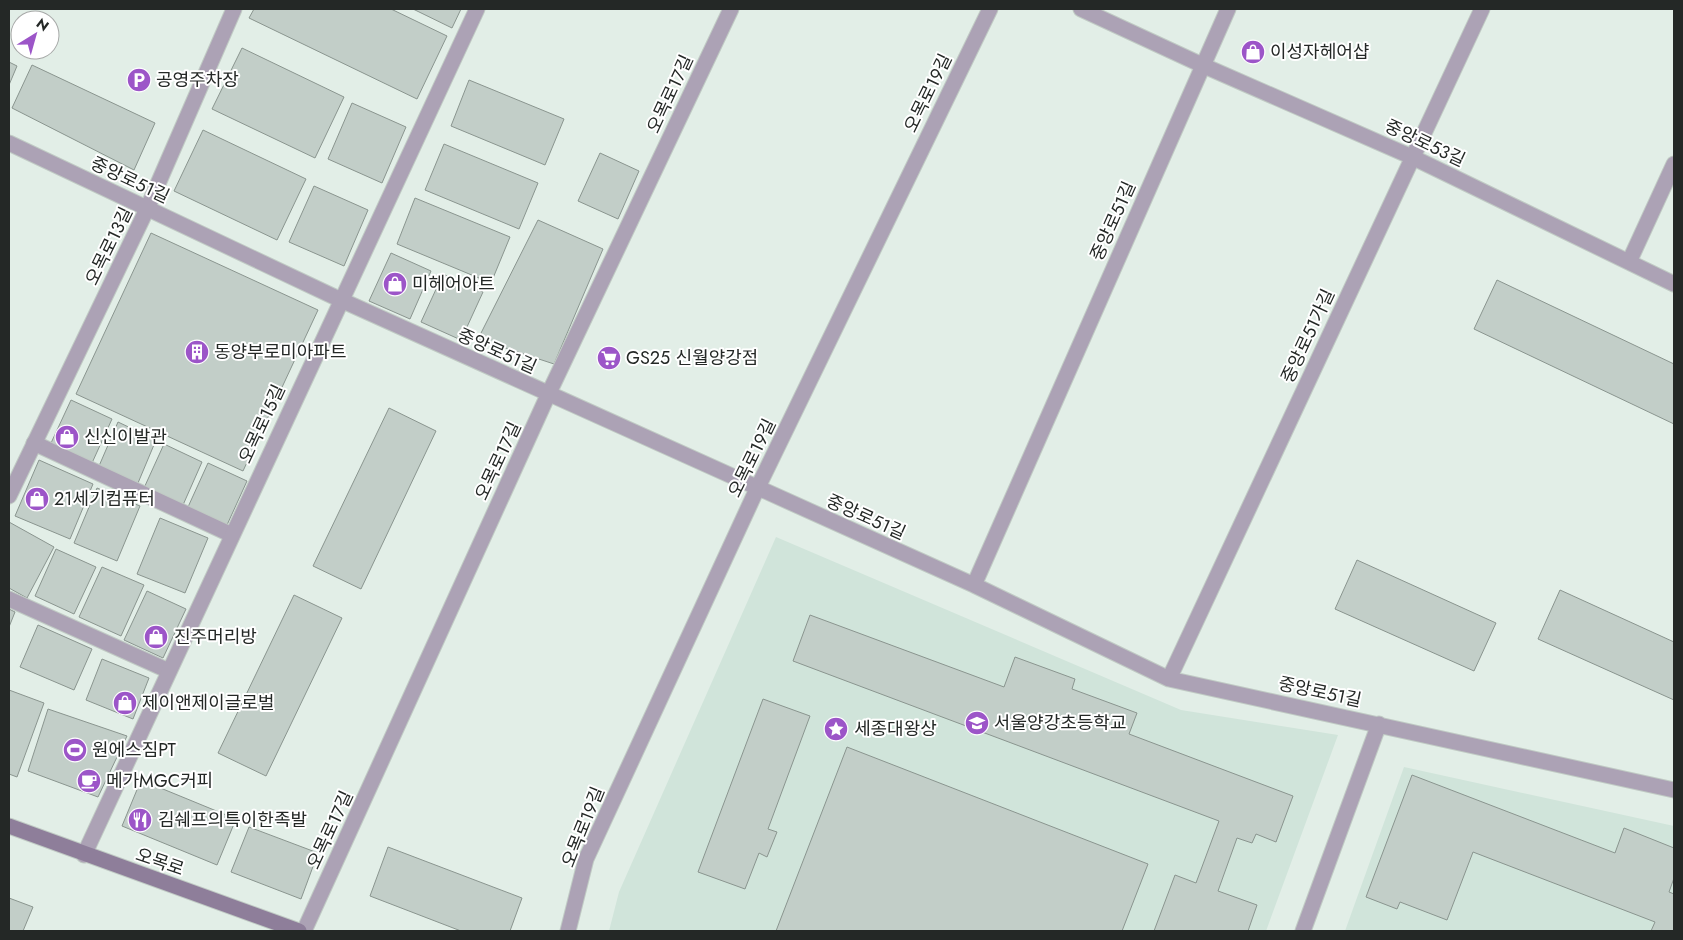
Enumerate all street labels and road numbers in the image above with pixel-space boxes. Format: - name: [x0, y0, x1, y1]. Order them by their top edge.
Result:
- street label: 오목로19길: [898, 49, 958, 137]
- street label: 오목로17길: [641, 51, 699, 137]
- street label: 중앙로53길: [1380, 113, 1470, 173]
- street label: 중앙로51길: [86, 150, 174, 210]
- street label: 중앙로51길: [1084, 177, 1142, 265]
- street label: 오목로13길: [79, 202, 139, 290]
- street label: 중앙로51가길: [1275, 285, 1341, 387]
- street label: 중앙로51길: [453, 322, 541, 380]
- street label: 오목로15길: [232, 380, 292, 468]
- street label: 오목로19길: [722, 414, 782, 502]
- street label: 오목로17길: [469, 418, 527, 504]
- street label: 중앙로51길: [822, 488, 910, 546]
- street label: 중앙로51길: [1276, 670, 1364, 714]
- street label: 오목로19길: [555, 783, 611, 871]
- street label: 오목로17길: [301, 787, 359, 873]
- street label: 오목로: [132, 842, 188, 882]

